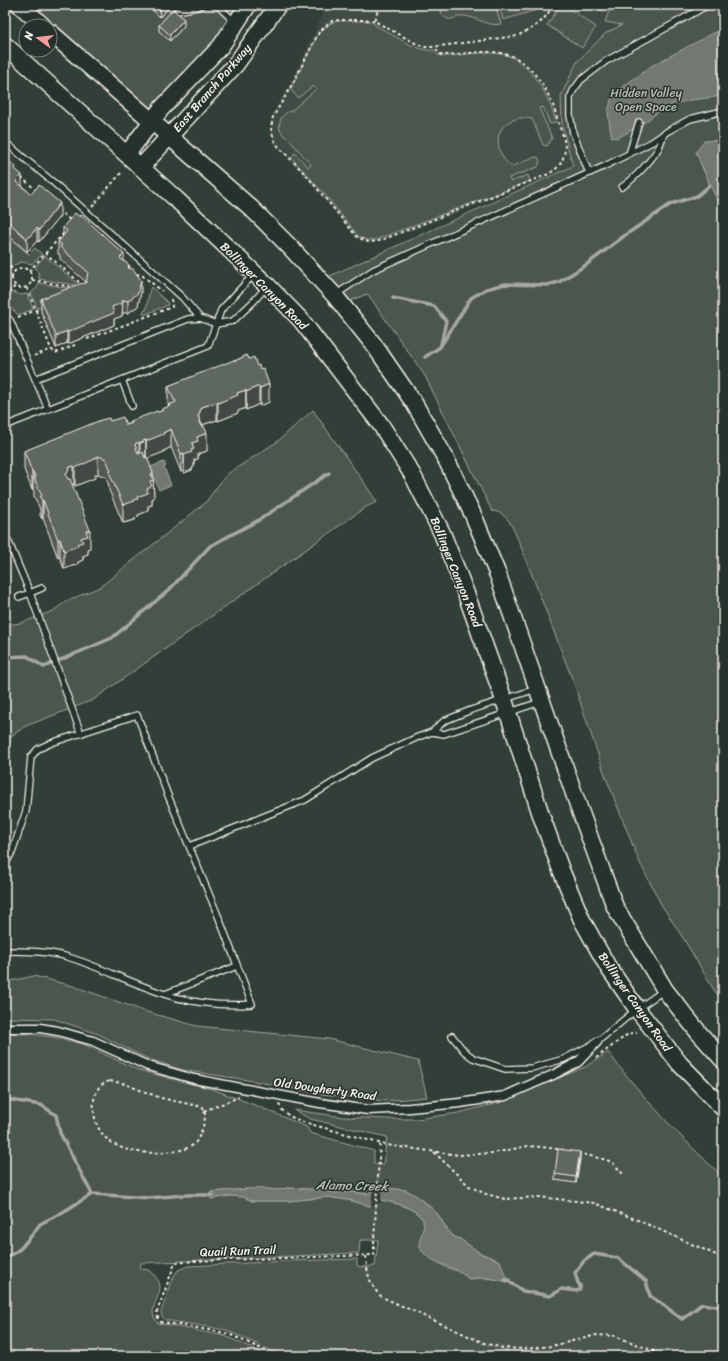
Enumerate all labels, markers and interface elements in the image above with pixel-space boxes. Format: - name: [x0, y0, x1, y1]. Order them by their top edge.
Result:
- north arrow: [18, 18, 58, 58]
- text: N: [18, 29, 39, 43]
- street label: East Branch Parkway: [167, 38, 258, 138]
- park label: Hidden Valley Open Space: [610, 82, 683, 118]
- street label: Bollinger Canyon Road: [215, 237, 314, 336]
- street label: Bollinger Canyon Road: [424, 513, 489, 631]
- street label: Bollinger Canyon Road: [592, 947, 678, 1057]
- street label: Old Dougherty Road: [272, 1071, 378, 1107]
- water label: Alamo Creek: [315, 1173, 390, 1198]
- street label: Quail Run Trail: [199, 1239, 277, 1263]

